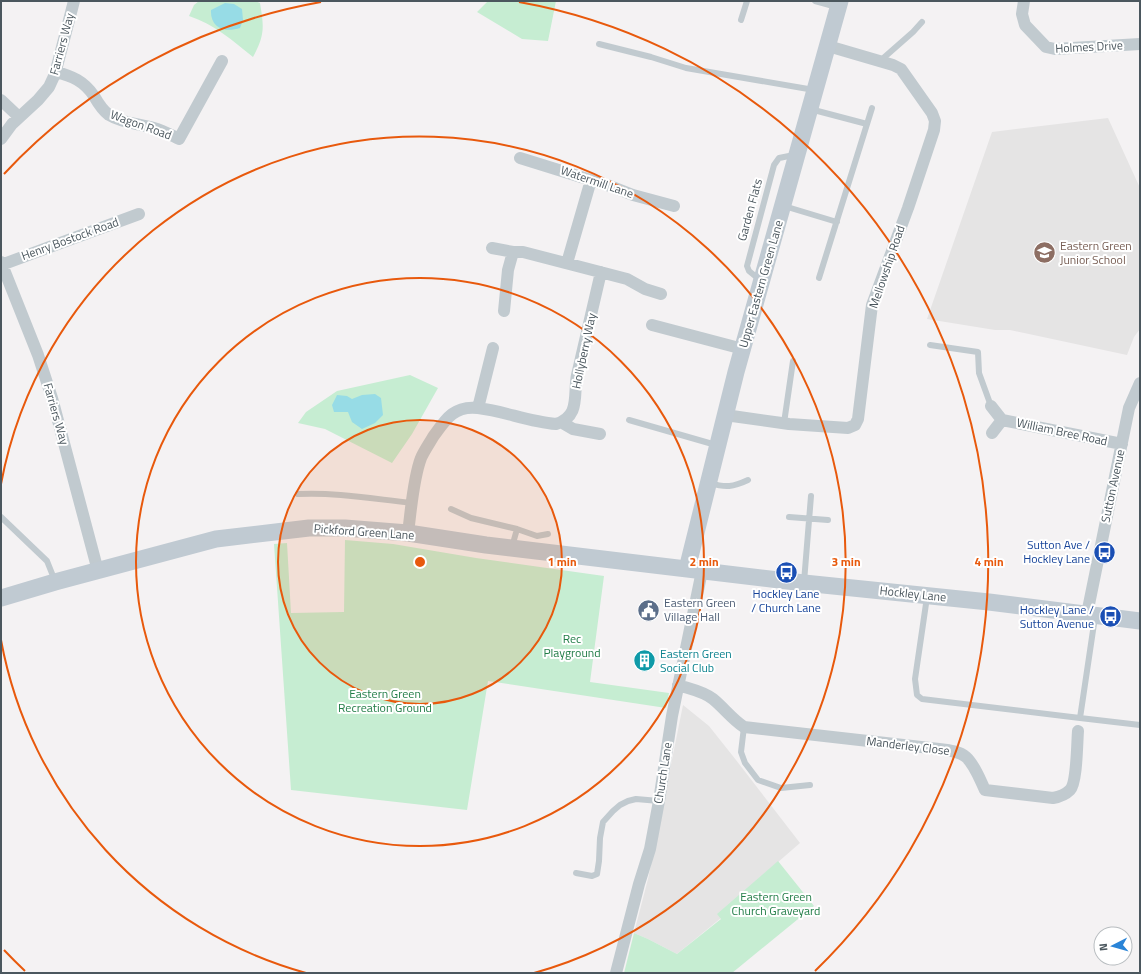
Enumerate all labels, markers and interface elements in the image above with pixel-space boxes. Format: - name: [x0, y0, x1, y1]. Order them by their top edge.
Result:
- street label: Farriers Way: [44, 11, 79, 77]
- street label: Holmes Drive: [1055, 35, 1123, 58]
- street label: Wagon Road: [108, 105, 175, 144]
- street label: Watermill Lane: [558, 160, 636, 203]
- street label: Garden Flats: [732, 176, 767, 243]
- street label: Henry Bostock Road: [18, 212, 121, 265]
- street label: Upper Eastern Green Lane: [733, 218, 788, 350]
- street label: Mellowship Road: [863, 223, 910, 311]
- place label: Eastern Green Junior School: [1060, 236, 1132, 269]
- school or university icon: Eastern Green Junior School: [1032, 240, 1058, 266]
- street label: Hollyberry Way: [566, 311, 601, 391]
- street label: Farriers Way: [39, 381, 74, 447]
- street label: William Bree Road: [1015, 413, 1109, 450]
- street label: Sutton Avenue: [1095, 448, 1130, 524]
- street label: Pickford Green Lane: [313, 519, 415, 544]
- place label: Sutton Ave / Hockley Lane: [1023, 535, 1090, 568]
- bus stop icon: Sutton Ave / Hockley Lane: [1092, 539, 1118, 565]
- text: 1 min: [547, 552, 577, 571]
- text: 2 min: [689, 552, 719, 571]
- text: 3 min: [831, 552, 861, 571]
- text: 4 min: [974, 552, 1004, 571]
- centre of rings: [413, 555, 427, 569]
- bus stop icon: Hockley Lane / Church Lane: [773, 560, 799, 586]
- street label: Hockley Lane: [879, 581, 947, 606]
- place label: Hockley Lane / Church Lane: [751, 584, 821, 617]
- place label: Eastern Green Village Hall: [664, 593, 736, 626]
- public building icon: Eastern Green Village Hall: [636, 597, 662, 623]
- place label: Hockley Lane / Sutton Avenue: [1020, 600, 1094, 633]
- bus stop icon: Hockley Lane / Sutton Avenue: [1097, 604, 1123, 630]
- park label: Rec Playground: [543, 629, 601, 662]
- place label: Eastern Green Social Club: [660, 644, 732, 677]
- building icon: Eastern Green Social Club: [631, 648, 657, 674]
- park label: Eastern Green Recreation Ground: [338, 684, 432, 717]
- street label: Manderley Close: [865, 731, 951, 760]
- street label: Church Lane: [648, 741, 677, 805]
- park label: Eastern Green Church Graveyard: [732, 887, 820, 920]
- north arrow: [1093, 926, 1133, 966]
- text: N: [1095, 942, 1111, 952]

